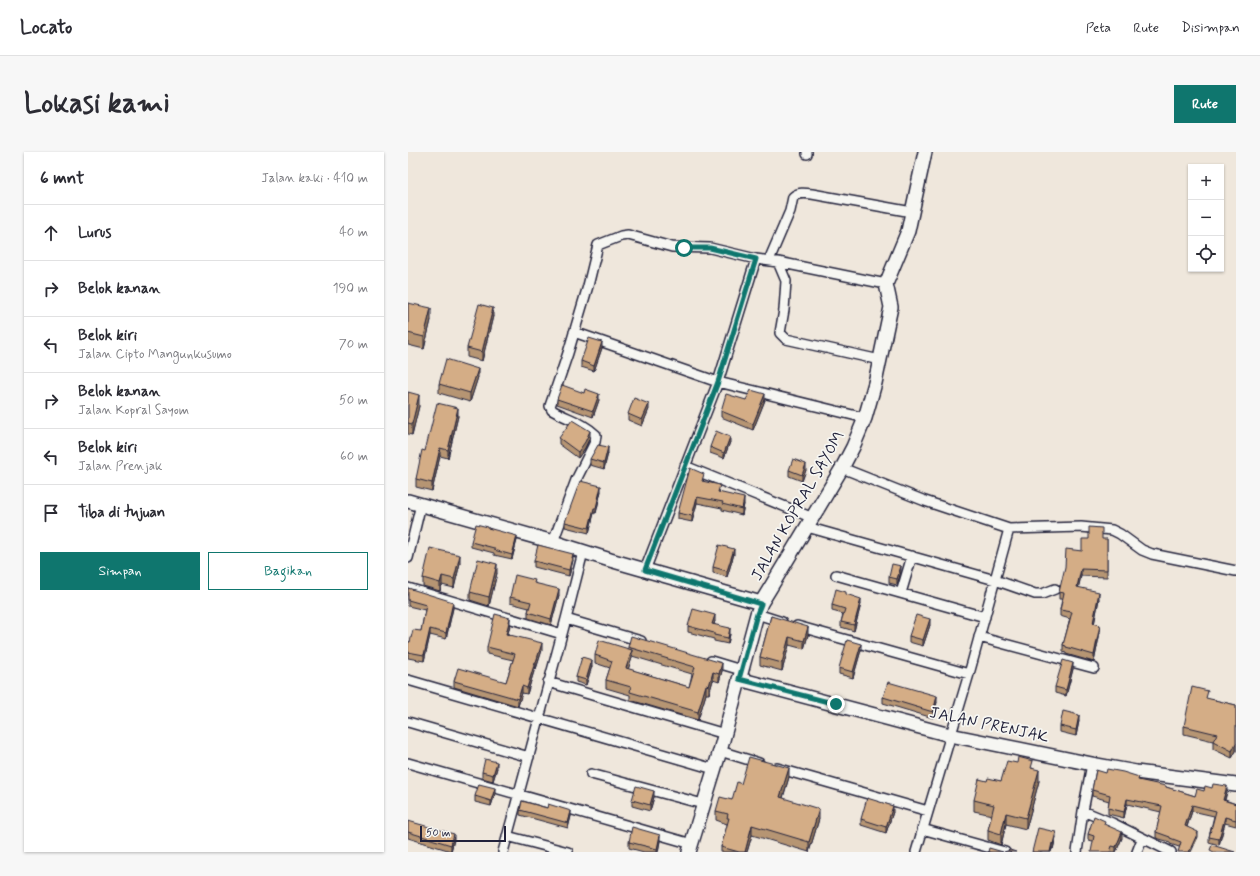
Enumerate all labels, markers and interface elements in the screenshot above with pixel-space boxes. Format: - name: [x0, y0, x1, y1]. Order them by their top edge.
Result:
- text: Locato: [20, 15, 72, 40]
- text: Peta: [1086, 19, 1111, 37]
- text: Rute: [1133, 19, 1159, 37]
- text: Disimpan: [1181, 19, 1240, 37]
- button: Rute: [1174, 85, 1236, 123]
- text: Lokasi kami: [24, 86, 170, 123]
- map controls: [1188, 164, 1224, 272]
- button: +: [1188, 164, 1224, 200]
- text: 6 mnt: [40, 167, 84, 189]
- text: Jalan kaki · 410 m: [261, 170, 368, 187]
- button: −: [1188, 200, 1224, 236]
- icon: ahead: [40, 222, 62, 244]
- text: Lurus: [78, 223, 111, 243]
- text: 40 m: [339, 224, 368, 241]
- button: locate: [1188, 236, 1224, 272]
- route start: [675, 239, 693, 257]
- icon: right: [40, 278, 62, 300]
- text: Belok kanan: [78, 279, 161, 299]
- text: 190 m: [333, 280, 368, 297]
- text: Belok kiri: [78, 326, 137, 346]
- icon: left: [40, 334, 62, 356]
- text: 70 m: [339, 336, 368, 353]
- text: Jalan Cipto Mangunkusumo: [78, 346, 232, 363]
- text: Belok kanan: [78, 382, 161, 402]
- icon: right: [40, 390, 62, 412]
- text: 50 m: [339, 392, 368, 409]
- text: Jalan Kopral Sayom: [78, 402, 189, 419]
- street label: JALAN KOPRAL SAYOM: [747, 427, 849, 585]
- text: Belok kiri: [78, 438, 137, 458]
- icon: left: [40, 446, 62, 468]
- text: 60 m: [340, 448, 368, 465]
- text: Jalan Prenjak: [78, 458, 162, 475]
- icon: arrive: [40, 502, 62, 524]
- text: Tiba di tujuan: [78, 503, 165, 523]
- button: Simpan: [40, 552, 200, 590]
- button: Bagikan: [208, 552, 368, 590]
- route end: [827, 695, 845, 713]
- street label: JALAN PRENJAK: [928, 702, 1051, 748]
- scale bar: [420, 824, 506, 843]
- text: 50 m: [426, 826, 451, 840]

